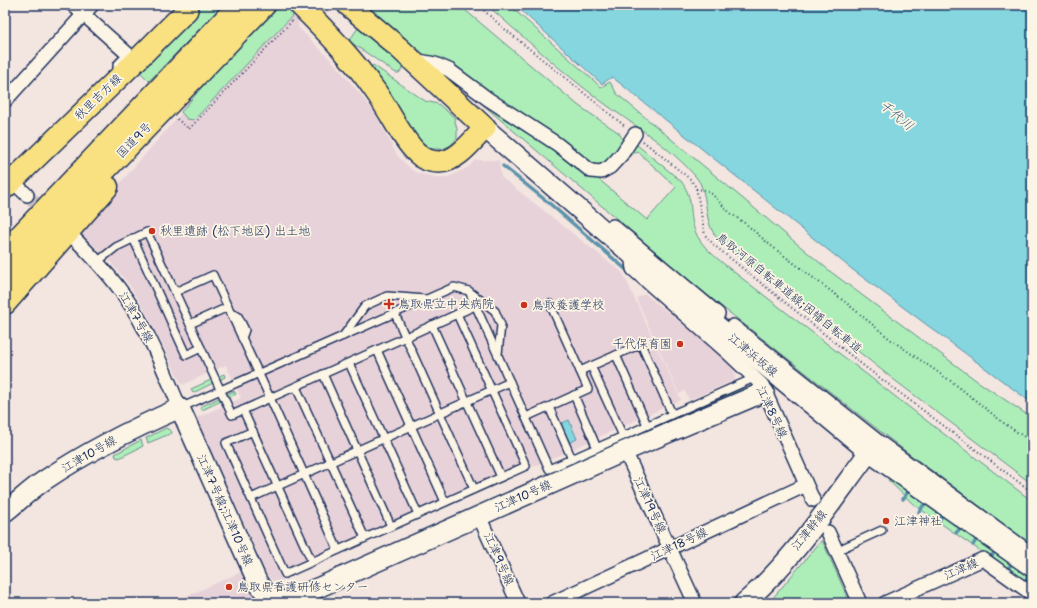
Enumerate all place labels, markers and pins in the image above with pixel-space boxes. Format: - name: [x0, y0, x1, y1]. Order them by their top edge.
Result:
- place label: 秋里遺跡 (松下地区) 出土地: [160, 223, 310, 239]
- marker: 秋里遺跡 (松下地区) 出土地: [147, 226, 157, 236]
- place label: 鳥取県立中央病院: [398, 296, 494, 312]
- place label: 鳥取養護学校: [532, 297, 604, 313]
- marker: 鳥取県立中央病院: [383, 298, 395, 310]
- marker: 鳥取養護学校: [519, 300, 529, 310]
- place label: 千代保育園: [612, 336, 672, 352]
- marker: 千代保育園: [675, 339, 685, 349]
- place label: 江津神社: [894, 513, 942, 529]
- marker: 江津神社: [881, 516, 891, 526]
- place label: 鳥取県看護研修センター: [237, 579, 369, 595]
- marker: 鳥取県看護研修センター: [224, 582, 234, 592]

